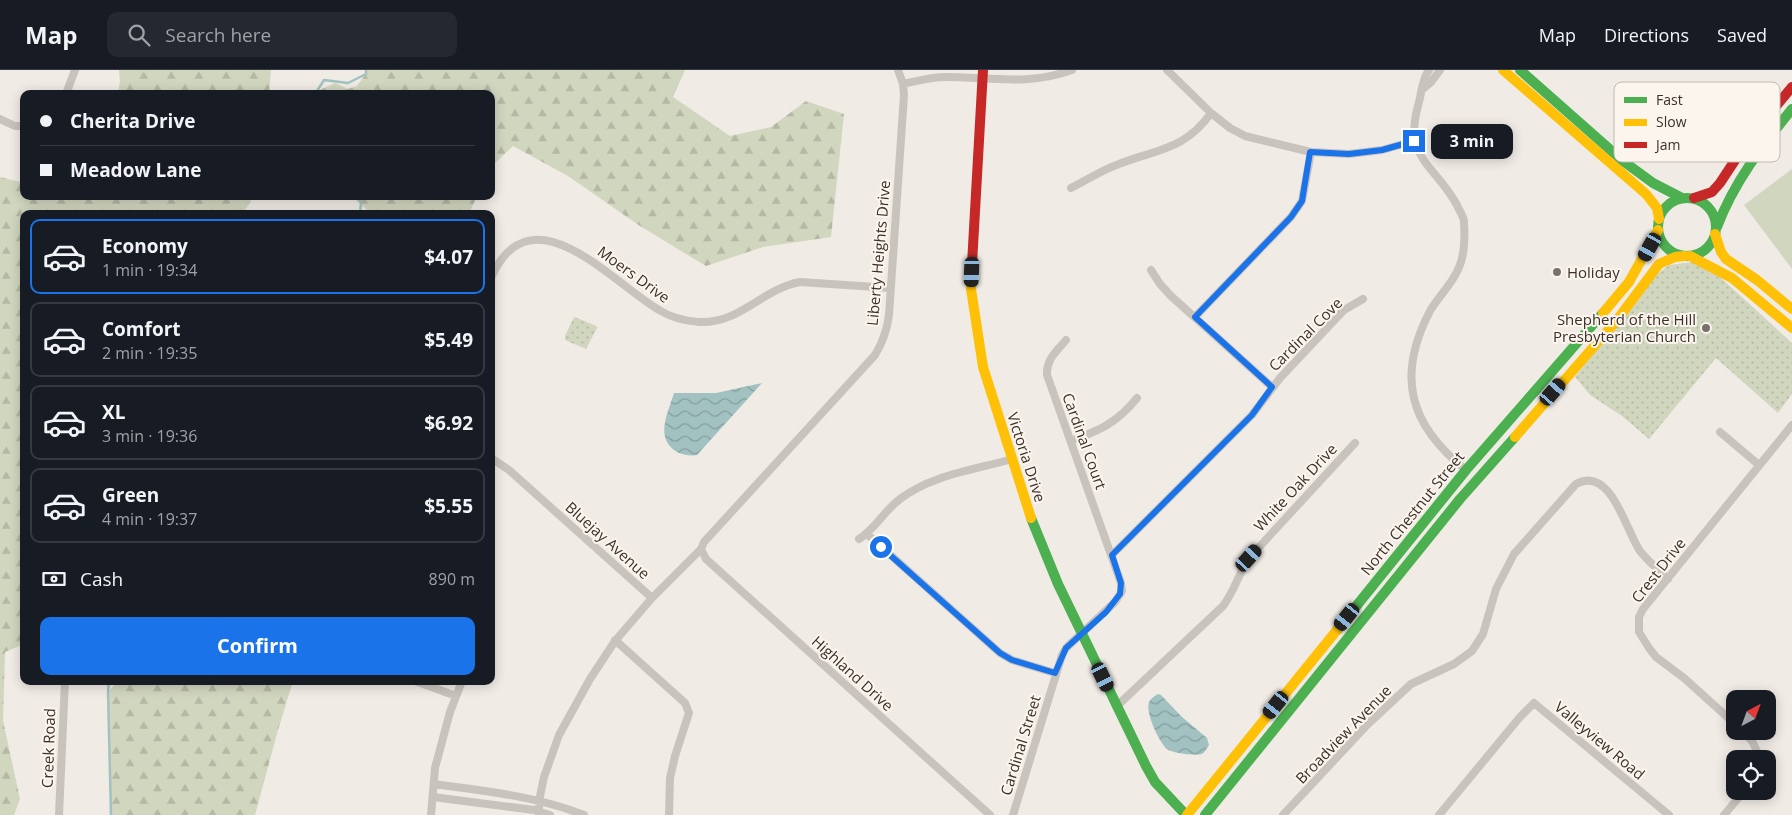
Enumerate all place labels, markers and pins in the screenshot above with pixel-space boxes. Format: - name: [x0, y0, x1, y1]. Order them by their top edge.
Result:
- place label: Holiday: [1567, 262, 1620, 282]
- marker: Holiday: [1551, 266, 1563, 278]
- place label: Shepherd of the Hill Presbyterian Church: [1553, 309, 1696, 346]
- marker: Shepherd of the Hill Presbyterian Church: [1700, 322, 1712, 334]

